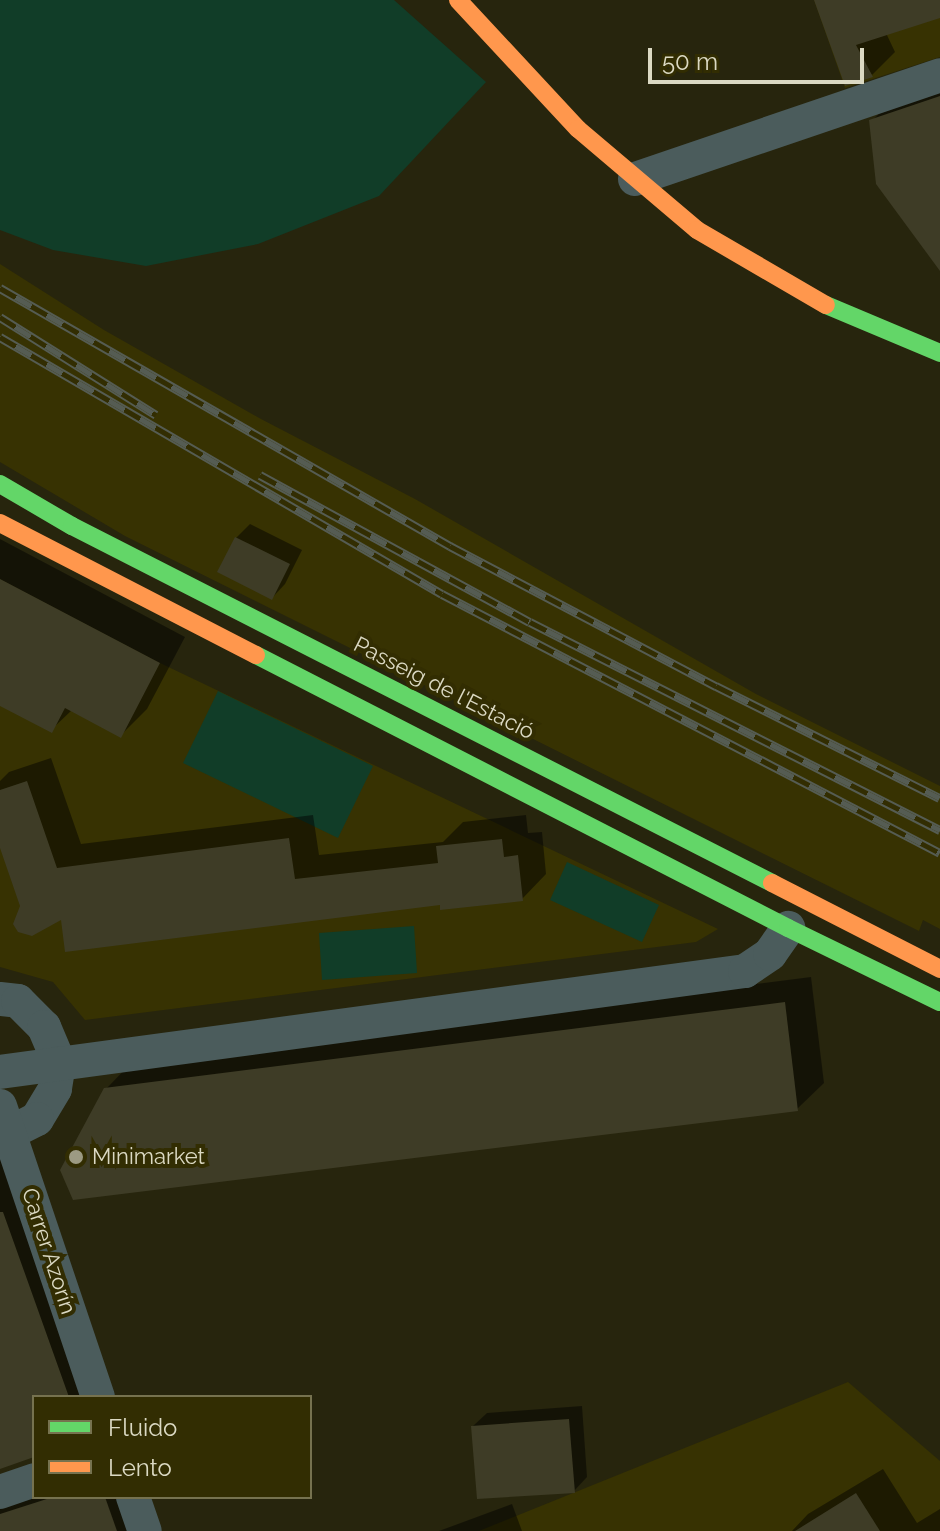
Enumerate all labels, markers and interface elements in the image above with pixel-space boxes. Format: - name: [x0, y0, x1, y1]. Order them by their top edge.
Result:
- scale bar: [652, 32, 868, 82]
- text: 50 m: [662, 47, 718, 76]
- street label: Passeig de l'Estació: [349, 631, 539, 745]
- place label: Minimarket: [92, 1144, 205, 1170]
- marker: Minimarket: [67, 1148, 85, 1166]
- street label: Carrer Azorín: [16, 1184, 82, 1318]
- legend: [32, 1395, 312, 1499]
- text: Fluido: [108, 1413, 177, 1442]
- text: Lento: [108, 1453, 172, 1482]

